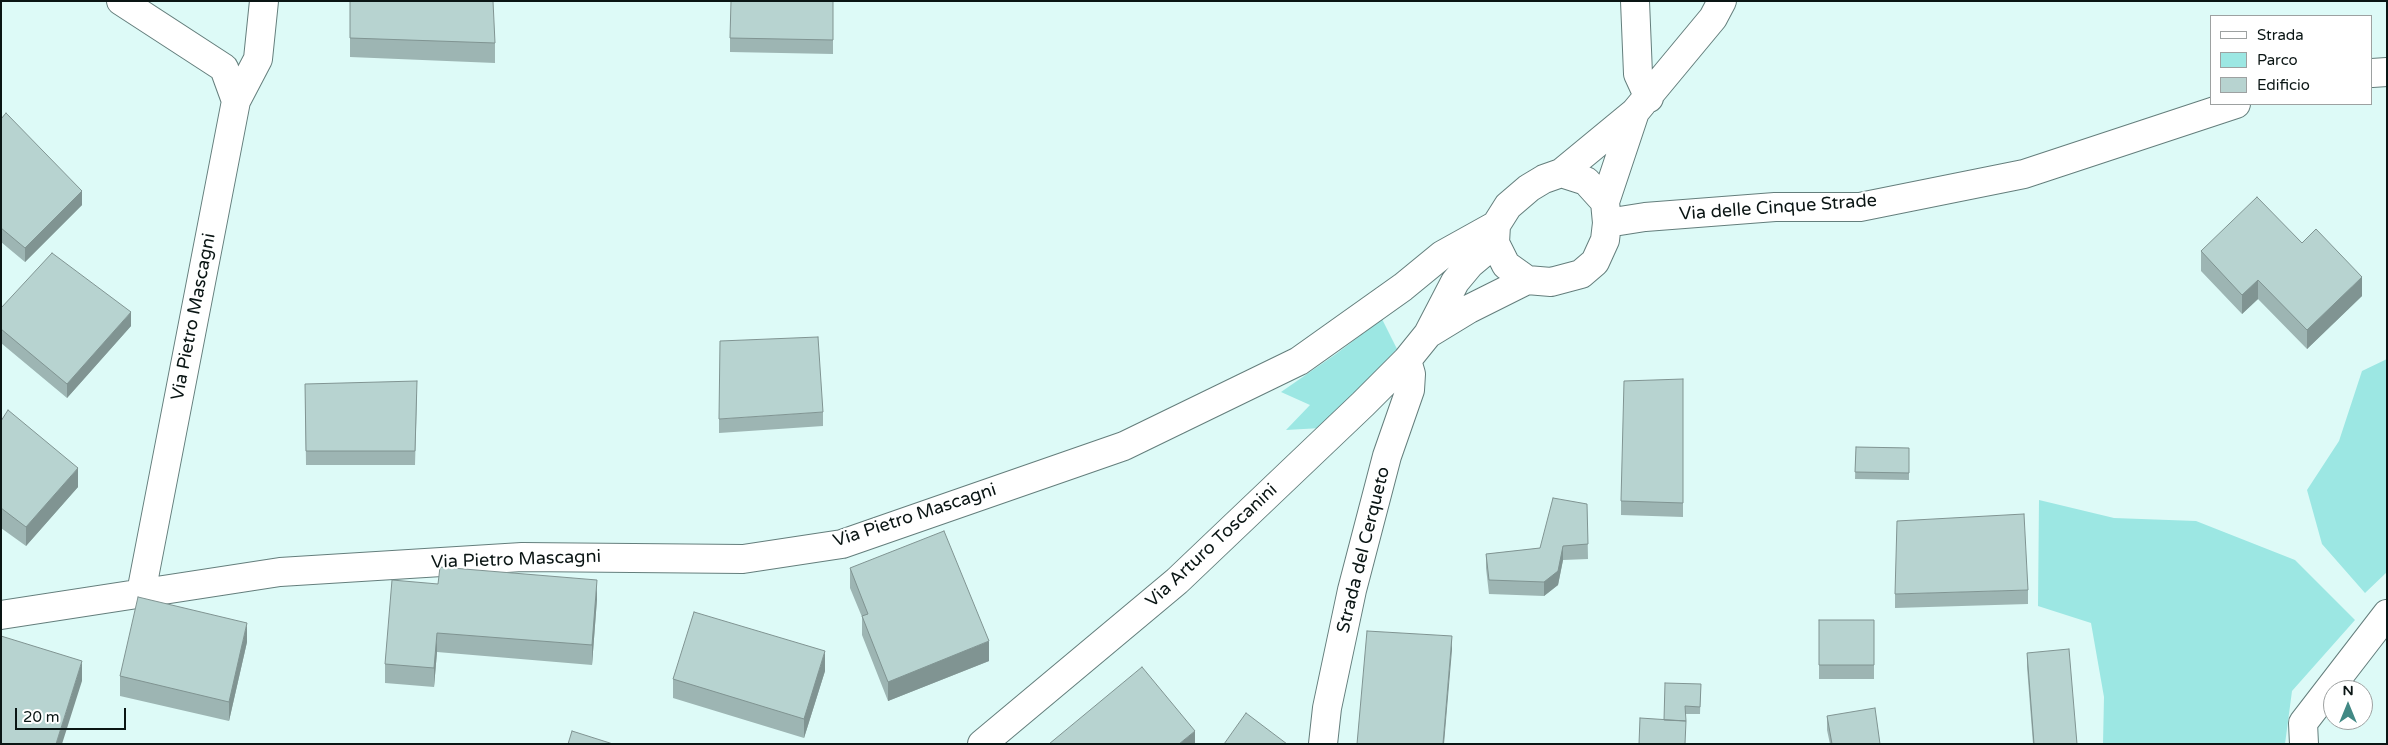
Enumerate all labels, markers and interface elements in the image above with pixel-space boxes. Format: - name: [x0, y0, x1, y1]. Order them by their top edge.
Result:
- legend: [2210, 15, 2373, 105]
- text: Strada: [2257, 26, 2304, 44]
- text: Parco: [2257, 51, 2298, 69]
- text: Edificio: [2257, 76, 2310, 94]
- street label: Via delle Cinque Strade: [1678, 190, 1878, 226]
- street label: Via Pietro Mascagni: [167, 232, 221, 402]
- street label: Strada del Cerqueto: [1333, 465, 1395, 635]
- street label: Via Pietro Mascagni: [831, 479, 999, 553]
- street label: Via Arturo Toscanini: [1142, 479, 1282, 613]
- street label: Via Pietro Mascagni: [431, 546, 601, 574]
- north arrow: [2323, 680, 2373, 730]
- text: N: [2342, 682, 2354, 699]
- scale bar: [18, 698, 129, 730]
- text: 20 m: [23, 708, 60, 726]

